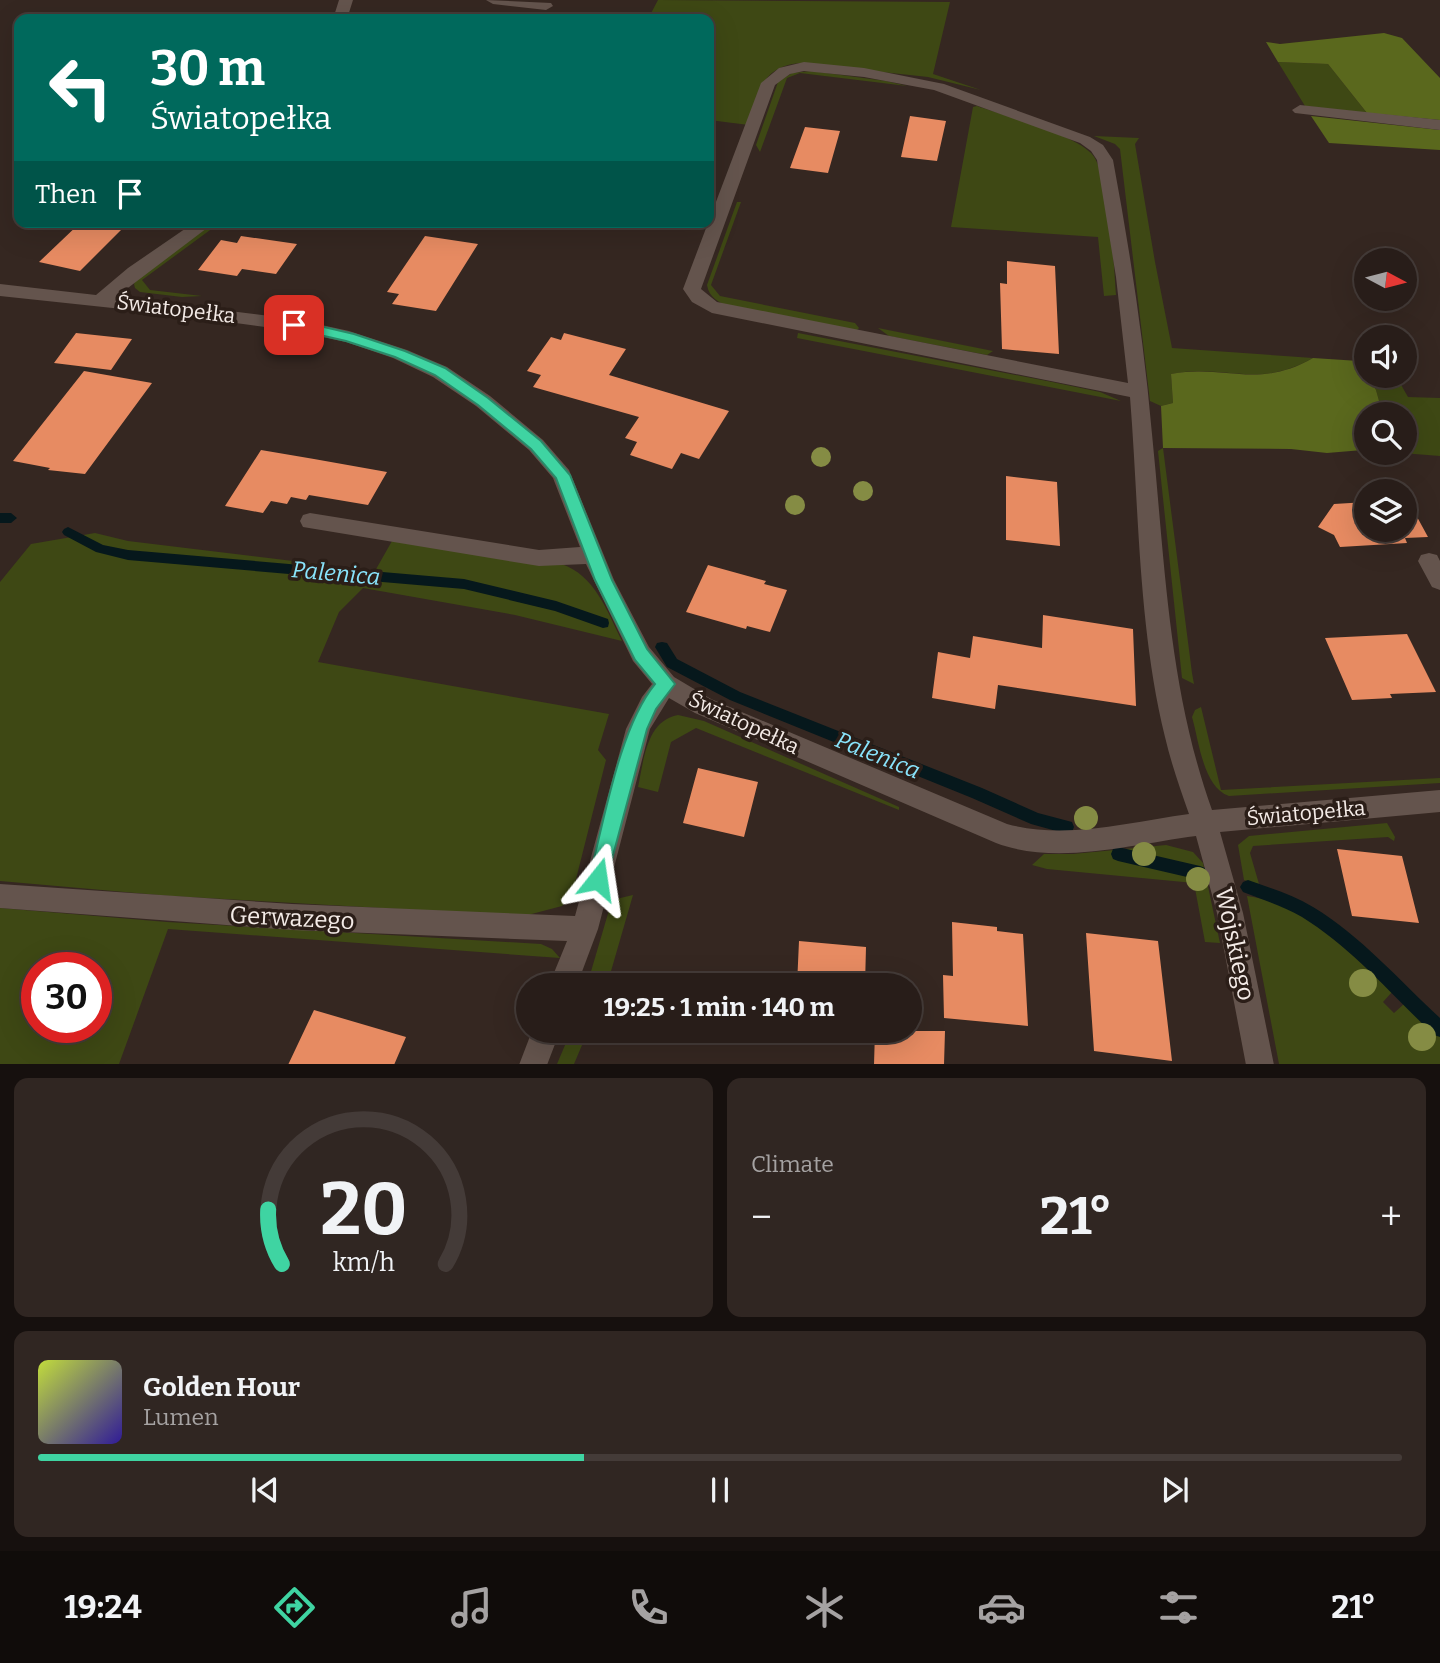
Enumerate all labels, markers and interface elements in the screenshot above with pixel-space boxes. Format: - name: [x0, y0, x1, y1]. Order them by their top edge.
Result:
- text: 30 m: [150, 39, 265, 98]
- icon: left: [35, 42, 126, 133]
- text: Światopełka: [150, 99, 332, 137]
- icon: arrive: [111, 175, 149, 213]
- text: Then: [35, 179, 97, 210]
- north arrow: [1354, 248, 1418, 312]
- map controls: [1354, 248, 1417, 542]
- street label: Światopełka: [115, 289, 237, 329]
- pin: [264, 295, 324, 355]
- icon: arrive: [275, 306, 313, 344]
- button: sound: [1354, 325, 1417, 388]
- button: search: [1354, 402, 1417, 465]
- button: layers: [1354, 479, 1417, 542]
- water label: Palenica: [291, 555, 381, 591]
- street label: Światopełka: [685, 686, 804, 760]
- water label: Palenica: [832, 725, 924, 785]
- street label: Światopełka: [1246, 795, 1367, 831]
- position arrow: [561, 842, 635, 916]
- street label: Wojskiego: [1209, 885, 1261, 1003]
- street label: Gerwazego: [229, 901, 355, 935]
- speed limit sign: 30: [21, 952, 112, 1043]
- text: 19:25 · 1 min · 140 m: [603, 992, 835, 1023]
- text: Climate: [751, 1150, 834, 1178]
- text: 20: [320, 1166, 407, 1253]
- text: 21°: [1040, 1185, 1112, 1248]
- text: −: [751, 1194, 772, 1240]
- text: +: [1380, 1194, 1402, 1240]
- text: km/h: [333, 1247, 395, 1277]
- text: Golden Hour: [143, 1372, 300, 1403]
- text: Lumen: [143, 1403, 219, 1431]
- icon: previous: [246, 1471, 284, 1509]
- icon: pause: [701, 1471, 739, 1509]
- icon: next: [1156, 1471, 1194, 1509]
- icon: directions: [270, 1583, 319, 1632]
- icon: music: [447, 1583, 496, 1632]
- icon: phone: [624, 1583, 673, 1632]
- icon: climate: [800, 1583, 849, 1632]
- icon: car: [977, 1583, 1026, 1632]
- icon: filters: [1154, 1583, 1203, 1632]
- text: 19:24: [64, 1588, 142, 1626]
- text: 21°: [1331, 1588, 1376, 1626]

